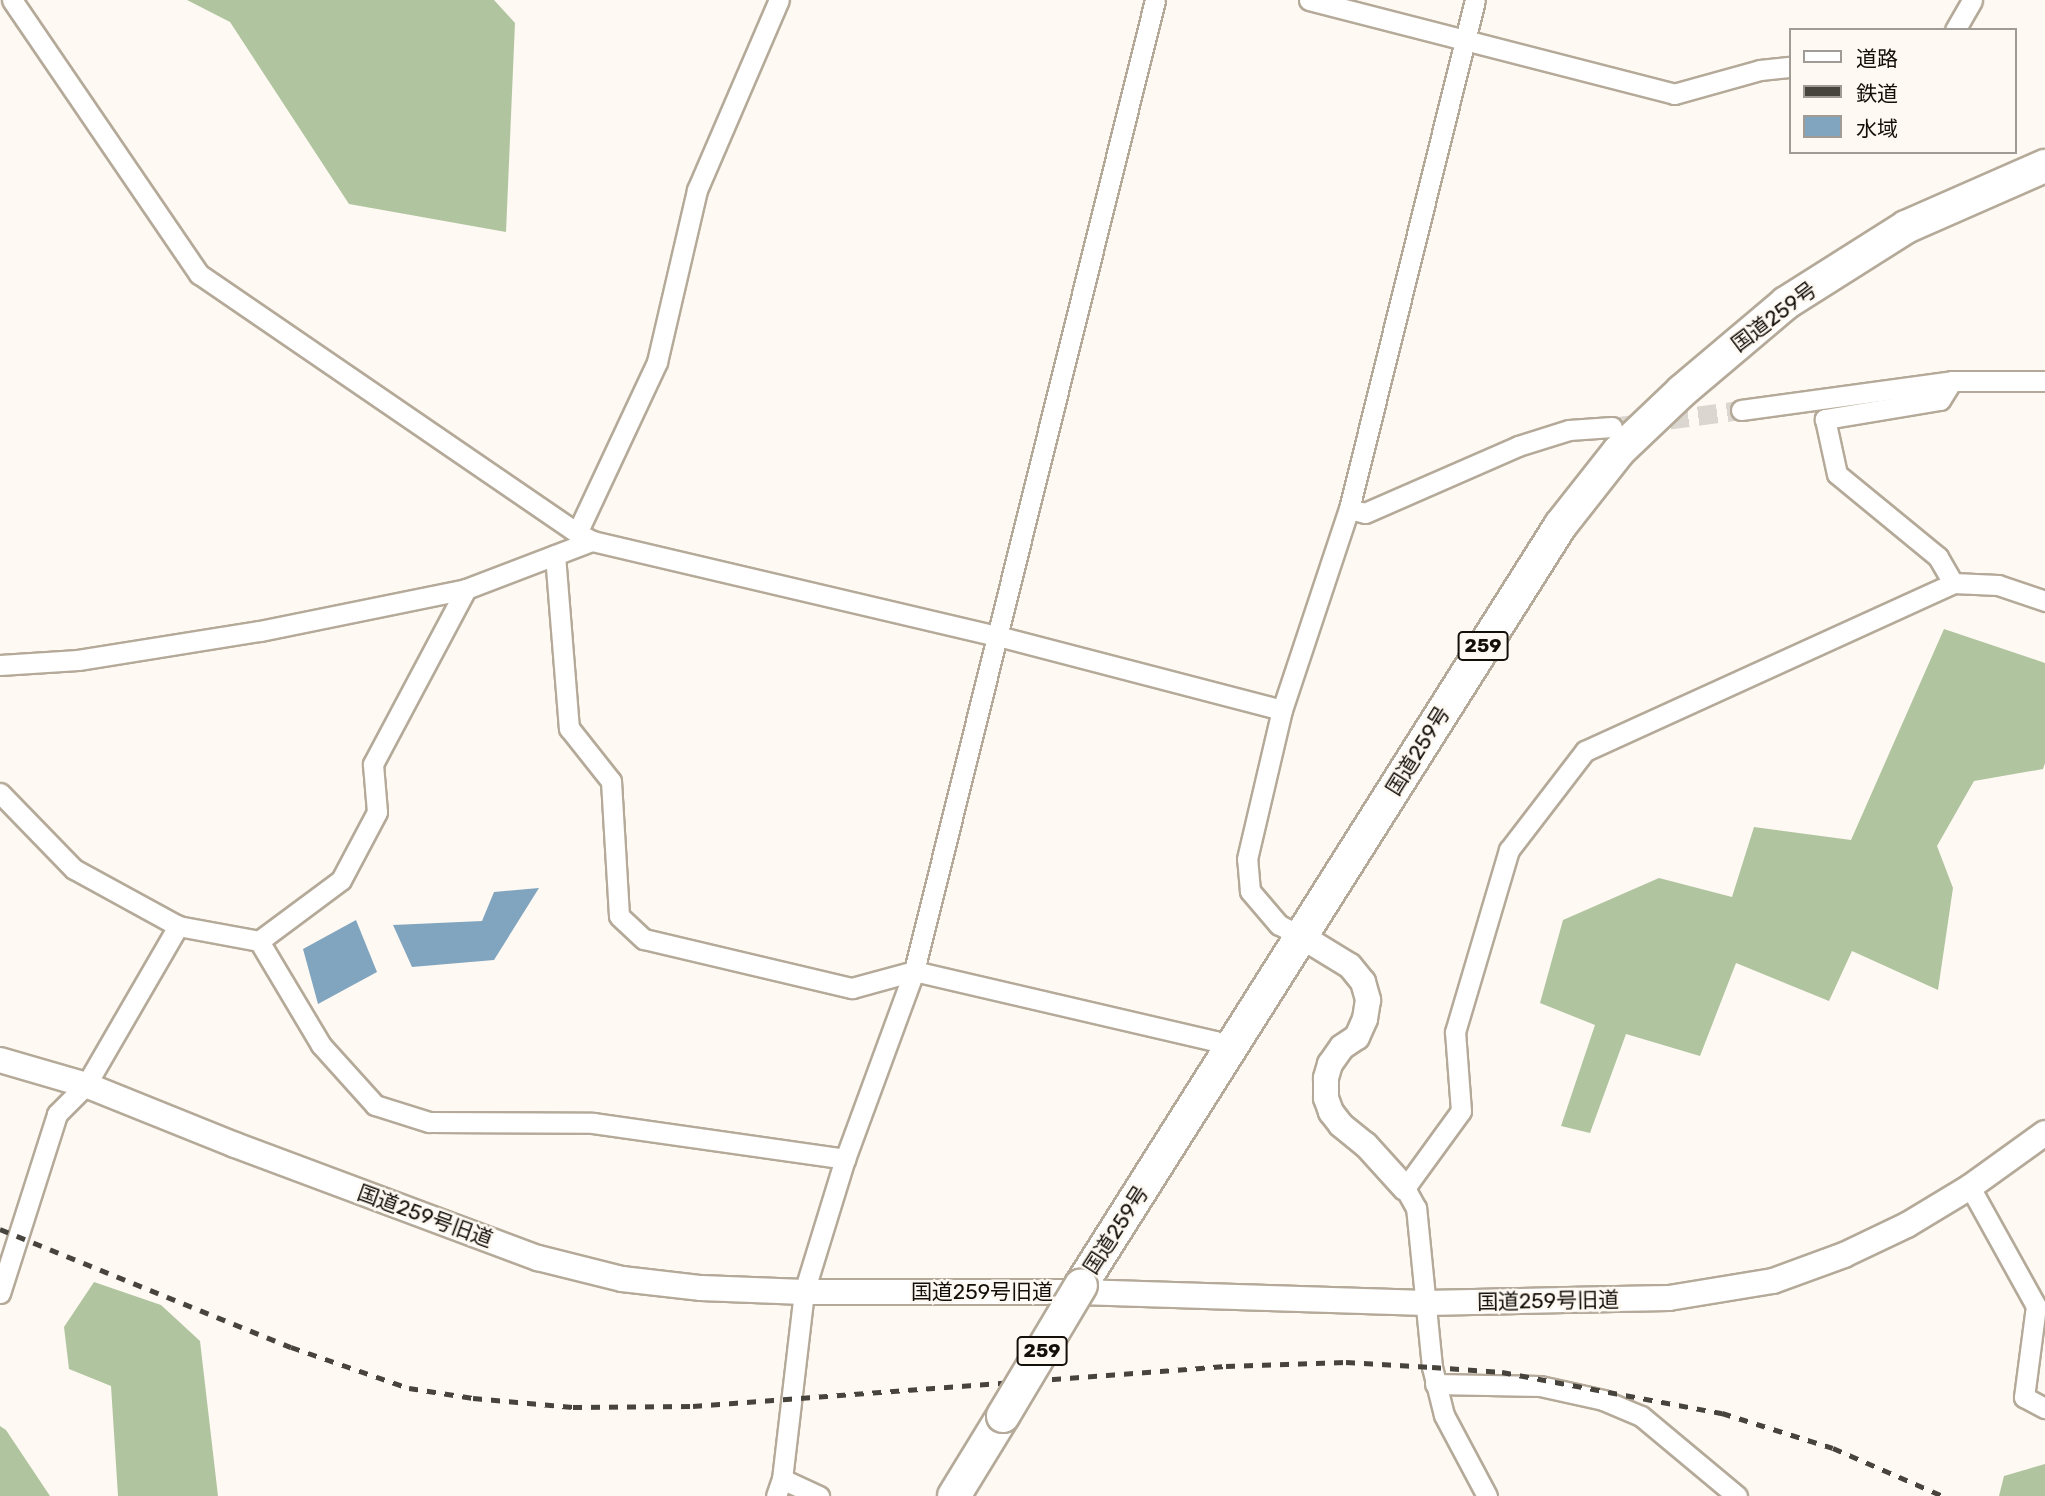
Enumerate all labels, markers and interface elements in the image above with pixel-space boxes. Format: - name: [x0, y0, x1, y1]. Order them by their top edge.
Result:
- legend: [1790, 28, 2017, 154]
- text: 道路: [1856, 46, 1898, 71]
- text: 鉄道: [1856, 81, 1898, 106]
- text: 水域: [1856, 116, 1898, 141]
- street label: 国道259号: [1726, 277, 1822, 357]
- road number: 259: [1457, 631, 1509, 662]
- street label: 国道259号: [1381, 702, 1455, 800]
- street label: 国道259号旧道: [354, 1180, 496, 1252]
- street label: 国道259号: [1078, 1181, 1154, 1279]
- street label: 国道259号旧道: [911, 1279, 1053, 1305]
- street label: 国道259号旧道: [1477, 1287, 1619, 1315]
- road number: 259: [1016, 1336, 1068, 1366]

